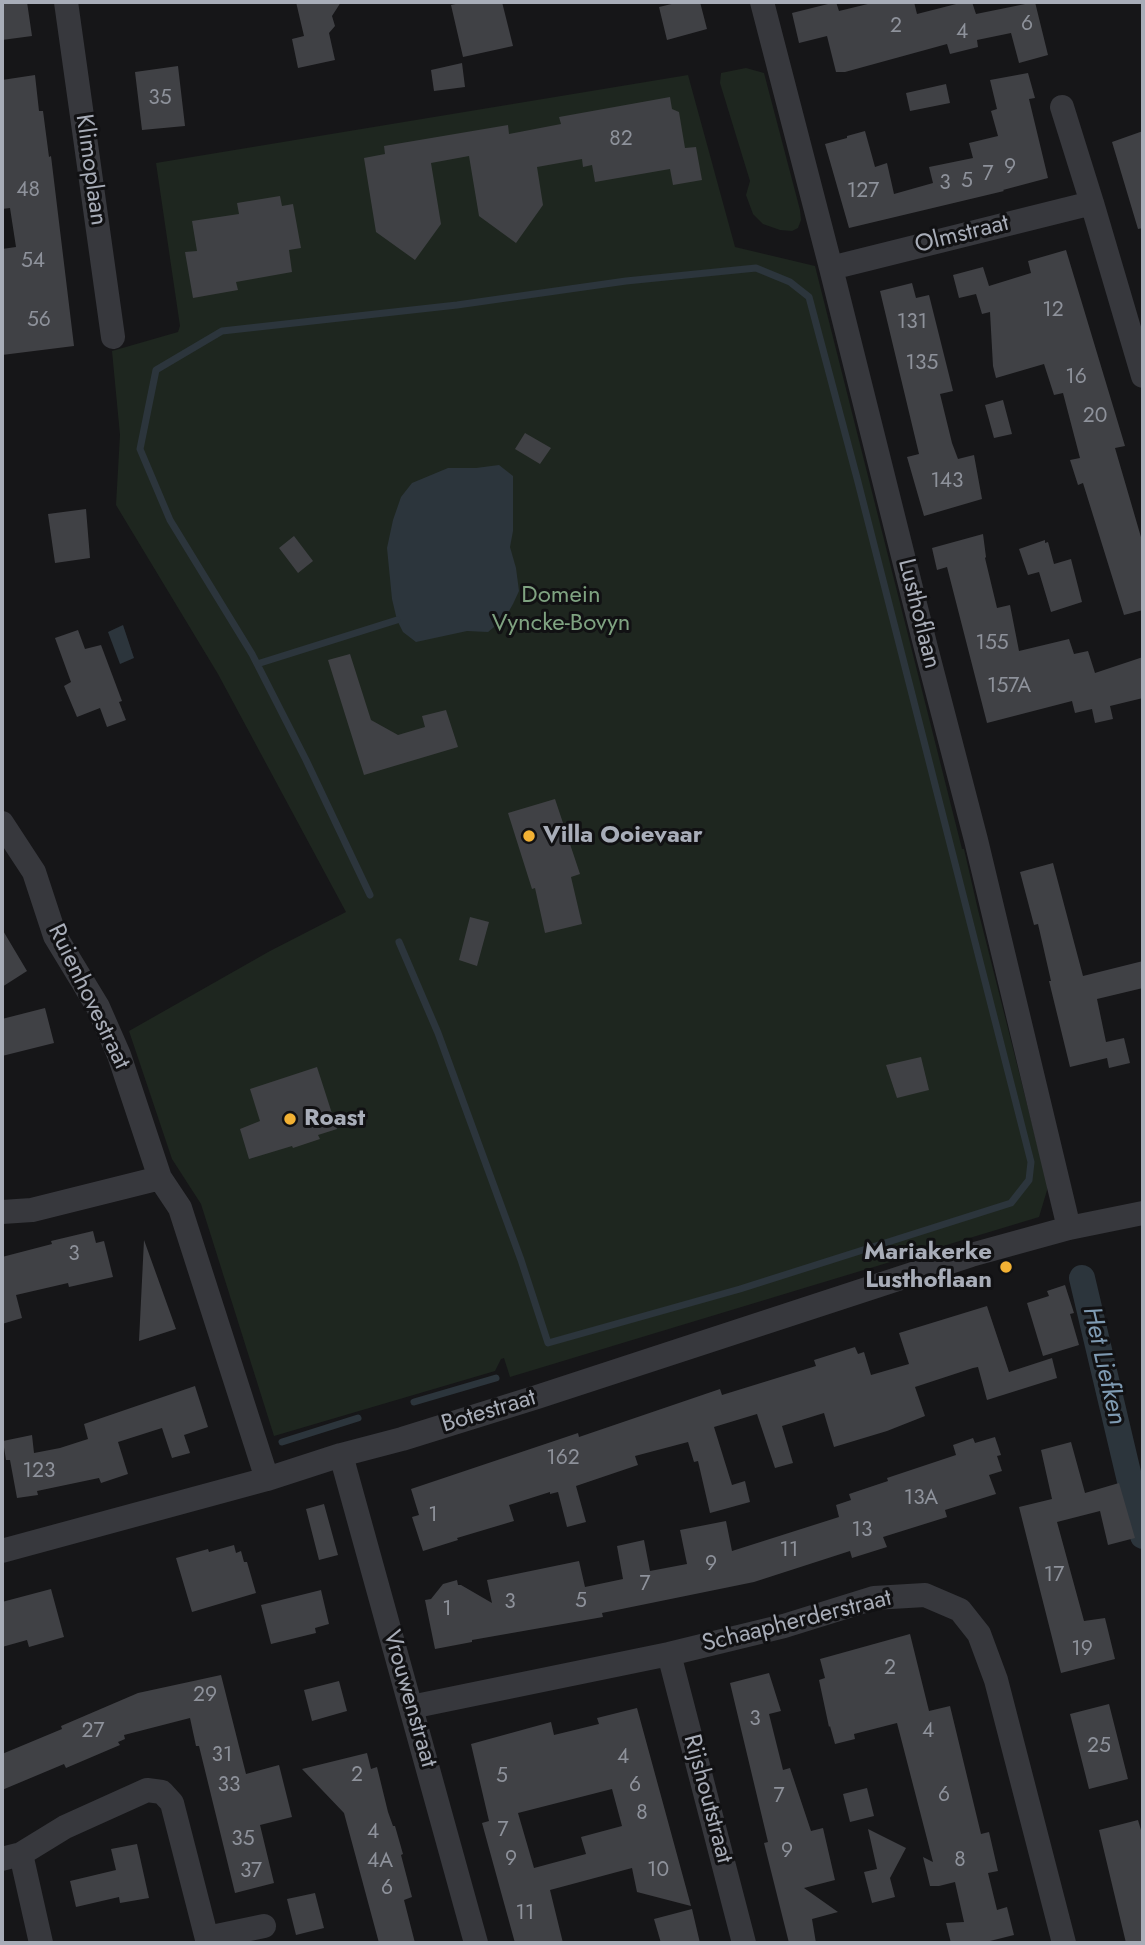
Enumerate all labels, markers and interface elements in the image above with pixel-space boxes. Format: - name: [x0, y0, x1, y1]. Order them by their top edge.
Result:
- house number: 6: [1021, 12, 1033, 38]
- house number: 2: [890, 14, 902, 40]
- house number: 4: [956, 20, 968, 46]
- house number: 35: [148, 86, 172, 112]
- street label: Klimoplaan: [68, 113, 112, 227]
- house number: 82: [609, 127, 633, 153]
- house number: 9: [1004, 155, 1016, 181]
- house number: 7: [982, 162, 994, 188]
- house number: 5: [961, 169, 973, 195]
- house number: 3: [939, 171, 951, 197]
- house number: 48: [16, 178, 40, 204]
- house number: 127: [847, 179, 879, 205]
- street label: Olmstraat: [912, 209, 1012, 261]
- house number: 54: [21, 249, 45, 275]
- house number: 12: [1042, 298, 1064, 324]
- house number: 56: [27, 308, 51, 334]
- house number: 131: [897, 310, 927, 336]
- house number: 135: [906, 351, 938, 377]
- house number: 16: [1065, 365, 1087, 391]
- house number: 20: [1083, 404, 1107, 430]
- house number: 143: [930, 469, 964, 495]
- street label: Lusthoflaan: [890, 556, 946, 672]
- park label: Domein Vyncke-Bovyn: [492, 582, 630, 638]
- house number: 155: [975, 631, 1009, 657]
- house number: 157A: [987, 674, 1031, 700]
- place label: Villa Ooievaar: [543, 822, 703, 850]
- marker: Villa Ooievaar: [521, 828, 537, 844]
- street label: Ruienhovestraat: [41, 920, 135, 1074]
- place label: Roast: [304, 1105, 365, 1133]
- marker: Roast: [282, 1111, 298, 1127]
- place label: Mariakerke Lusthoflaan: [864, 1239, 992, 1295]
- house number: 3: [68, 1242, 80, 1268]
- marker: Mariakerke Lusthoflaan: [998, 1259, 1014, 1275]
- water label: Het Liefken: [1074, 1304, 1132, 1428]
- street label: Botestraat: [438, 1384, 540, 1440]
- house number: 162: [546, 1446, 580, 1472]
- house number: 123: [23, 1459, 55, 1485]
- house number: 13A: [904, 1486, 938, 1512]
- house number: 1: [428, 1503, 438, 1529]
- house number: 13: [852, 1518, 872, 1544]
- house number: 11: [780, 1538, 798, 1564]
- house number: 9: [705, 1552, 717, 1578]
- house number: 17: [1044, 1563, 1064, 1589]
- house number: 7: [639, 1572, 651, 1598]
- street label: Schaapherderstraat: [699, 1585, 895, 1659]
- house number: 5: [575, 1589, 587, 1615]
- house number: 3: [504, 1590, 516, 1616]
- house number: 1: [442, 1597, 452, 1623]
- street label: Vrouwenstraat: [376, 1627, 442, 1771]
- house number: 19: [1071, 1637, 1093, 1663]
- house number: 2: [884, 1656, 896, 1682]
- house number: 29: [193, 1683, 217, 1709]
- house number: 3: [749, 1707, 761, 1733]
- house number: 27: [82, 1719, 104, 1745]
- house number: 4: [922, 1719, 934, 1745]
- street label: Rijshoutstraat: [676, 1732, 738, 1866]
- house number: 25: [1087, 1734, 1111, 1760]
- house number: 31: [212, 1743, 232, 1769]
- house number: 4: [617, 1745, 629, 1771]
- house number: 2: [351, 1763, 363, 1789]
- house number: 5: [496, 1764, 508, 1790]
- house number: 33: [218, 1773, 240, 1799]
- house number: 6: [629, 1773, 641, 1799]
- house number: 6: [938, 1783, 950, 1809]
- house number: 7: [773, 1784, 785, 1810]
- house number: 8: [636, 1801, 648, 1827]
- house number: 7: [497, 1818, 509, 1844]
- house number: 4: [367, 1820, 379, 1846]
- house number: 35: [231, 1827, 255, 1853]
- house number: 9: [781, 1839, 793, 1865]
- house number: 9: [505, 1847, 517, 1873]
- house number: 8: [954, 1848, 966, 1874]
- house number: 4A: [367, 1849, 393, 1875]
- house number: 10: [647, 1858, 669, 1884]
- house number: 37: [240, 1859, 262, 1885]
- house number: 6: [381, 1876, 393, 1902]
- house number: 11: [516, 1901, 534, 1927]

